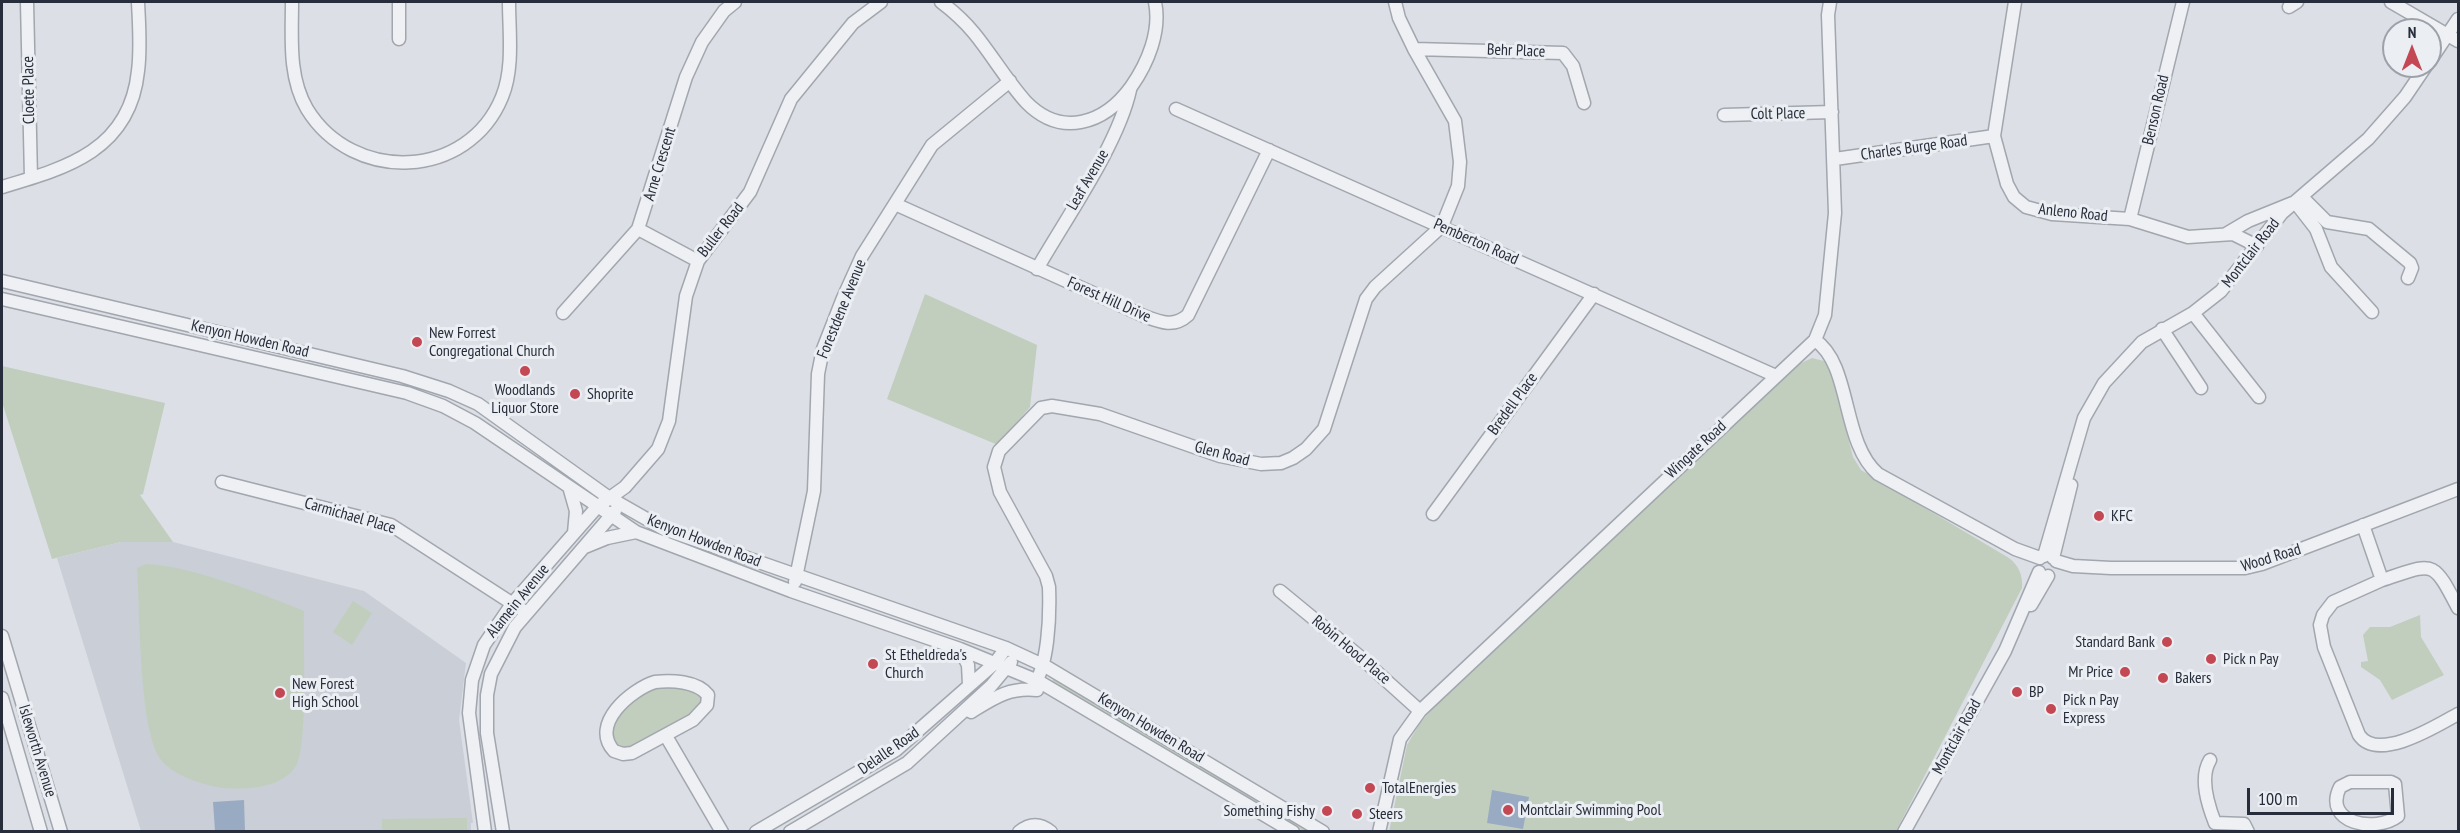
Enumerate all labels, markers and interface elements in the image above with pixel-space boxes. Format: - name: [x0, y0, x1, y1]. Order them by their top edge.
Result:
- north arrow: [2382, 18, 2442, 78]
- text: N: [2408, 22, 2416, 42]
- street label: Behr Place: [1487, 40, 1545, 62]
- street label: Cloete Place: [19, 56, 39, 124]
- street label: Benson Road: [2139, 73, 2173, 147]
- street label: Colt Place: [1750, 104, 1806, 124]
- street label: Arne Crescent: [640, 125, 680, 203]
- street label: Charles Burge Road: [1860, 131, 1968, 165]
- street label: Leaf Avenue: [1063, 146, 1113, 214]
- street label: Buller Road: [694, 199, 748, 261]
- street label: Anleno Road: [2037, 200, 2109, 226]
- street label: Montclair Road: [2218, 214, 2284, 292]
- street label: Pemberton Road: [1431, 215, 1521, 269]
- street label: Forestdene Avenue: [813, 257, 871, 361]
- street label: Forest Hill Drive: [1064, 273, 1154, 327]
- street label: Kenyon Howden Road: [189, 316, 311, 362]
- place label: New Forrest Congregational Church: [429, 323, 555, 361]
- marker: New Forrest Congregational Church: [410, 335, 424, 349]
- marker: Woodlands Liquor Store: [518, 364, 532, 378]
- street label: Bredell Place: [1484, 369, 1542, 439]
- place label: Woodlands Liquor Store: [491, 380, 559, 418]
- place label: Shoprite: [587, 384, 633, 404]
- marker: Shoprite: [568, 387, 582, 401]
- street label: Wingate Road: [1662, 417, 1730, 483]
- street label: Glen Road: [1193, 437, 1251, 471]
- street label: Carmichael Place: [302, 494, 398, 538]
- place label: KFC: [2111, 506, 2133, 526]
- marker: KFC: [2092, 509, 2106, 523]
- street label: Kenyon Howden Road: [644, 510, 764, 572]
- street label: Wood Road: [2239, 540, 2303, 576]
- street label: Alamein Avenue: [483, 560, 553, 642]
- street label: Robin Hood Place: [1308, 612, 1394, 688]
- place label: Standard Bank: [2075, 632, 2155, 652]
- marker: Standard Bank: [2160, 635, 2174, 649]
- place label: St Etheldreda's Church: [885, 645, 967, 683]
- place label: Pick n Pay: [2223, 649, 2279, 669]
- marker: Pick n Pay: [2204, 652, 2218, 666]
- marker: St Etheldreda's Church: [866, 657, 880, 671]
- place label: Mr Price: [2068, 662, 2113, 682]
- marker: Mr Price: [2118, 665, 2132, 679]
- place label: Bakers: [2175, 668, 2211, 688]
- marker: Bakers: [2156, 671, 2170, 685]
- place label: New Forest High School: [292, 674, 359, 712]
- place label: BP: [2029, 682, 2044, 702]
- marker: BP: [2010, 685, 2024, 699]
- marker: New Forest High School: [273, 686, 287, 700]
- street label: Kenyon Howden Road: [1095, 689, 1207, 767]
- place label: Pick n Pay Express: [2063, 690, 2119, 728]
- street label: Montclair Road: [1929, 696, 1985, 778]
- street label: Isleworth Avenue: [14, 702, 60, 800]
- marker: Pick n Pay Express: [2044, 702, 2058, 716]
- street label: Delalle Road: [855, 723, 923, 779]
- scale bar: [2250, 776, 2397, 814]
- place label: TotalEnergies: [1382, 778, 1456, 798]
- marker: TotalEnergies: [1363, 781, 1377, 795]
- text: 100 m: [2258, 787, 2298, 810]
- place label: Montclair Swimming Pool: [1520, 800, 1661, 820]
- place label: Something Fishy: [1223, 801, 1315, 821]
- marker: Montclair Swimming Pool: [1501, 803, 1515, 817]
- marker: Something Fishy: [1320, 804, 1334, 818]
- place label: Steers: [1369, 804, 1403, 824]
- marker: Steers: [1350, 807, 1364, 821]

